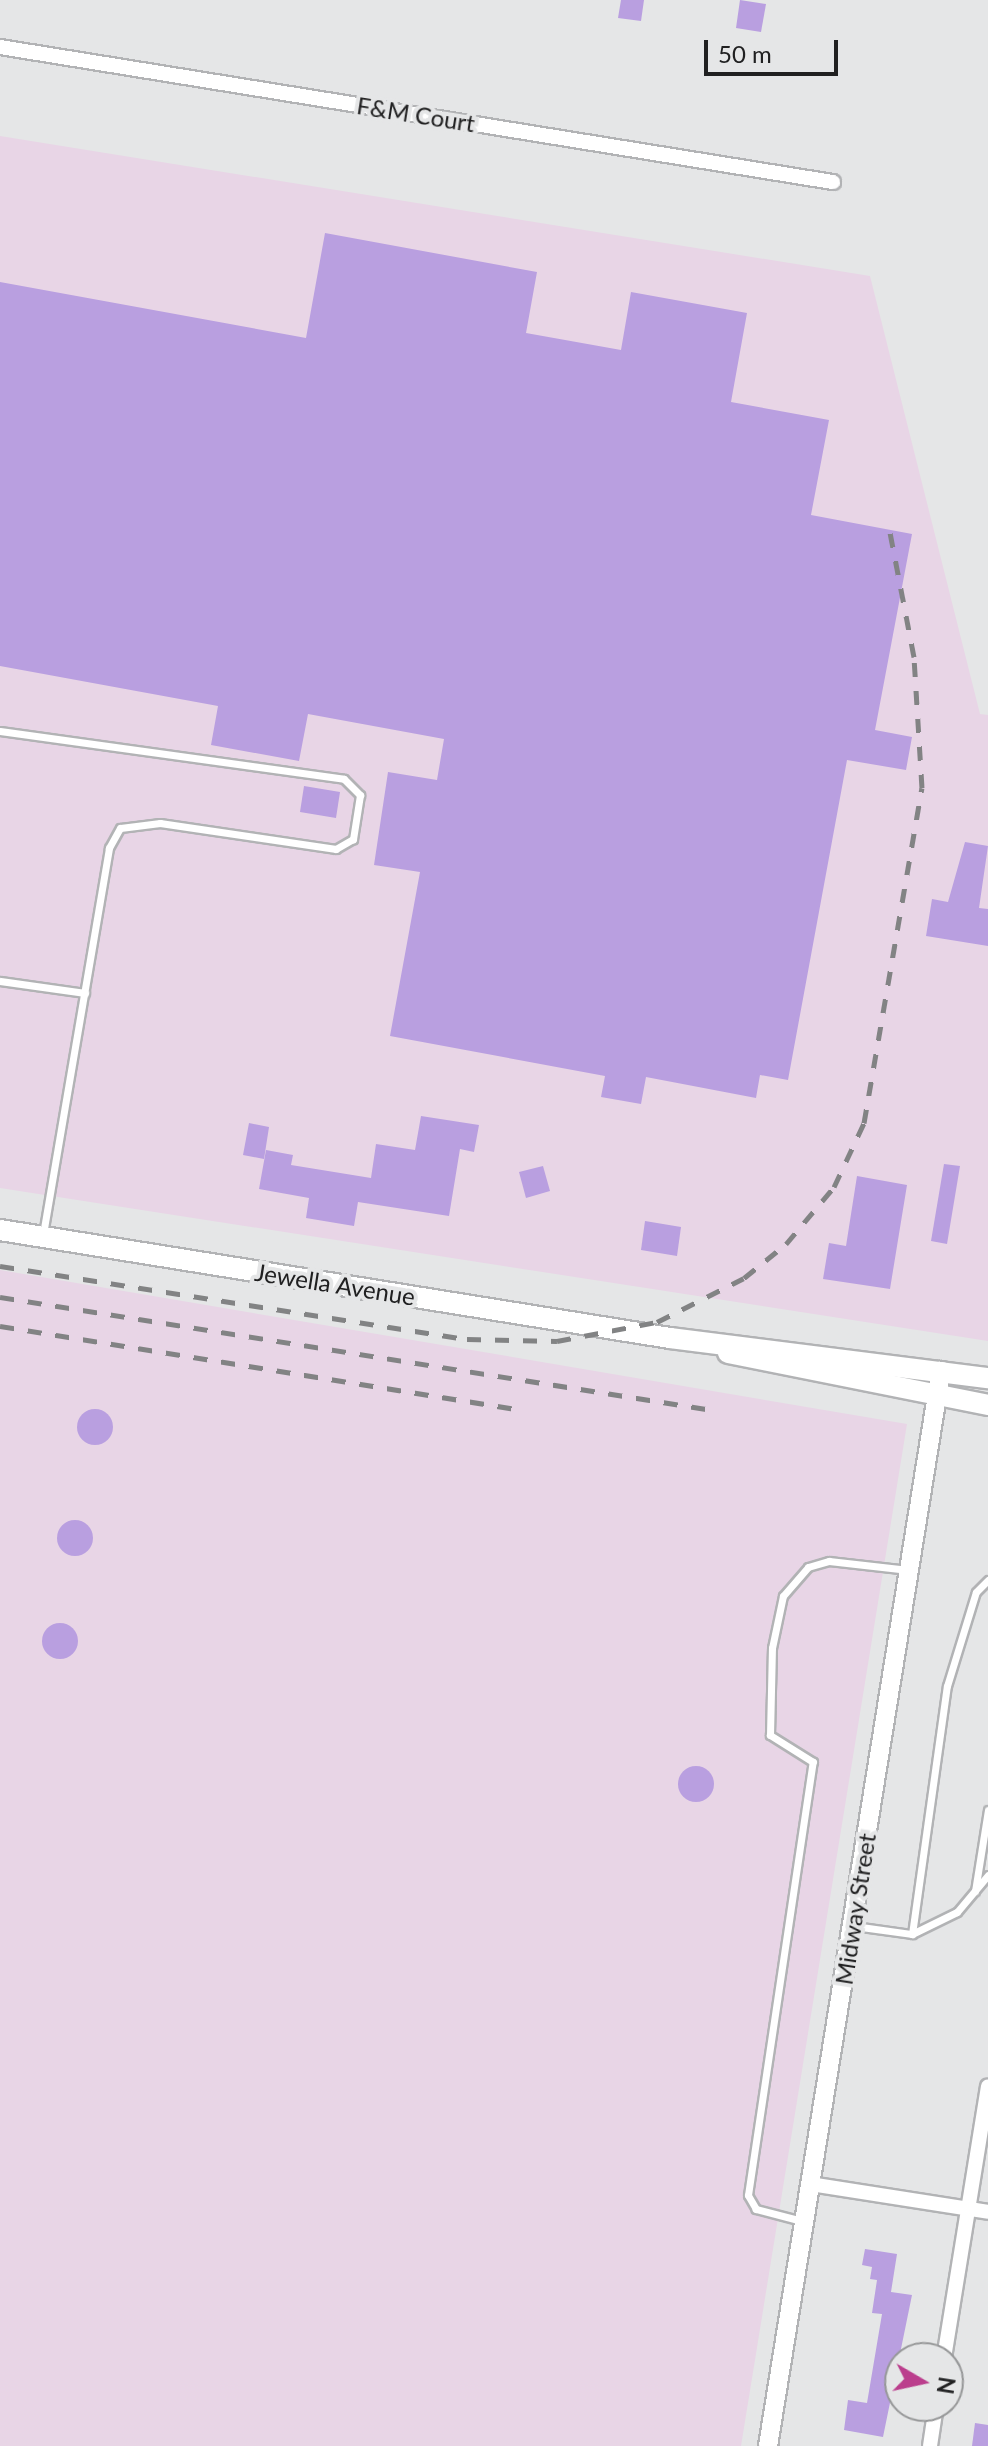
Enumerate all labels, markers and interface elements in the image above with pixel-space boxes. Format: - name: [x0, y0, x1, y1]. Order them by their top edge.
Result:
- scale bar: [708, 24, 842, 74]
- text: 50 m: [718, 39, 772, 68]
- street label: F&M Court: [355, 90, 477, 138]
- street label: Jewella Avenue: [253, 1257, 417, 1311]
- street label: Midway Street: [829, 1831, 881, 1987]
- north arrow: [884, 2342, 964, 2422]
- text: N: [932, 2375, 961, 2396]

